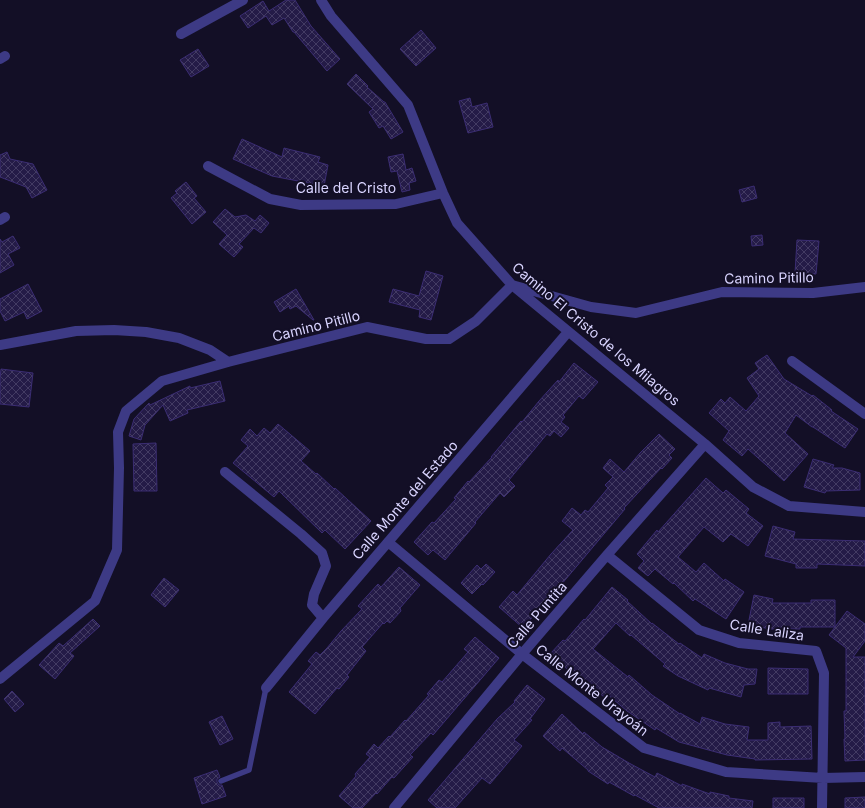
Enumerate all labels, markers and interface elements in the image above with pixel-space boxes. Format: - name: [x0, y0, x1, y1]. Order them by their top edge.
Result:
- street label: Calle del Cristo: [296, 179, 396, 196]
- street label: Camino El Cristo de los Milagros: [509, 258, 684, 409]
- street label: Camino Pitillo: [724, 268, 814, 287]
- street label: Camino Pitillo: [270, 306, 362, 345]
- street label: Calle Monte del Estado: [348, 437, 461, 563]
- street label: Calle Puntita: [503, 578, 570, 652]
- street label: Calle Laliza: [729, 615, 806, 644]
- street label: Calle Monte Urayoán: [533, 640, 652, 739]

